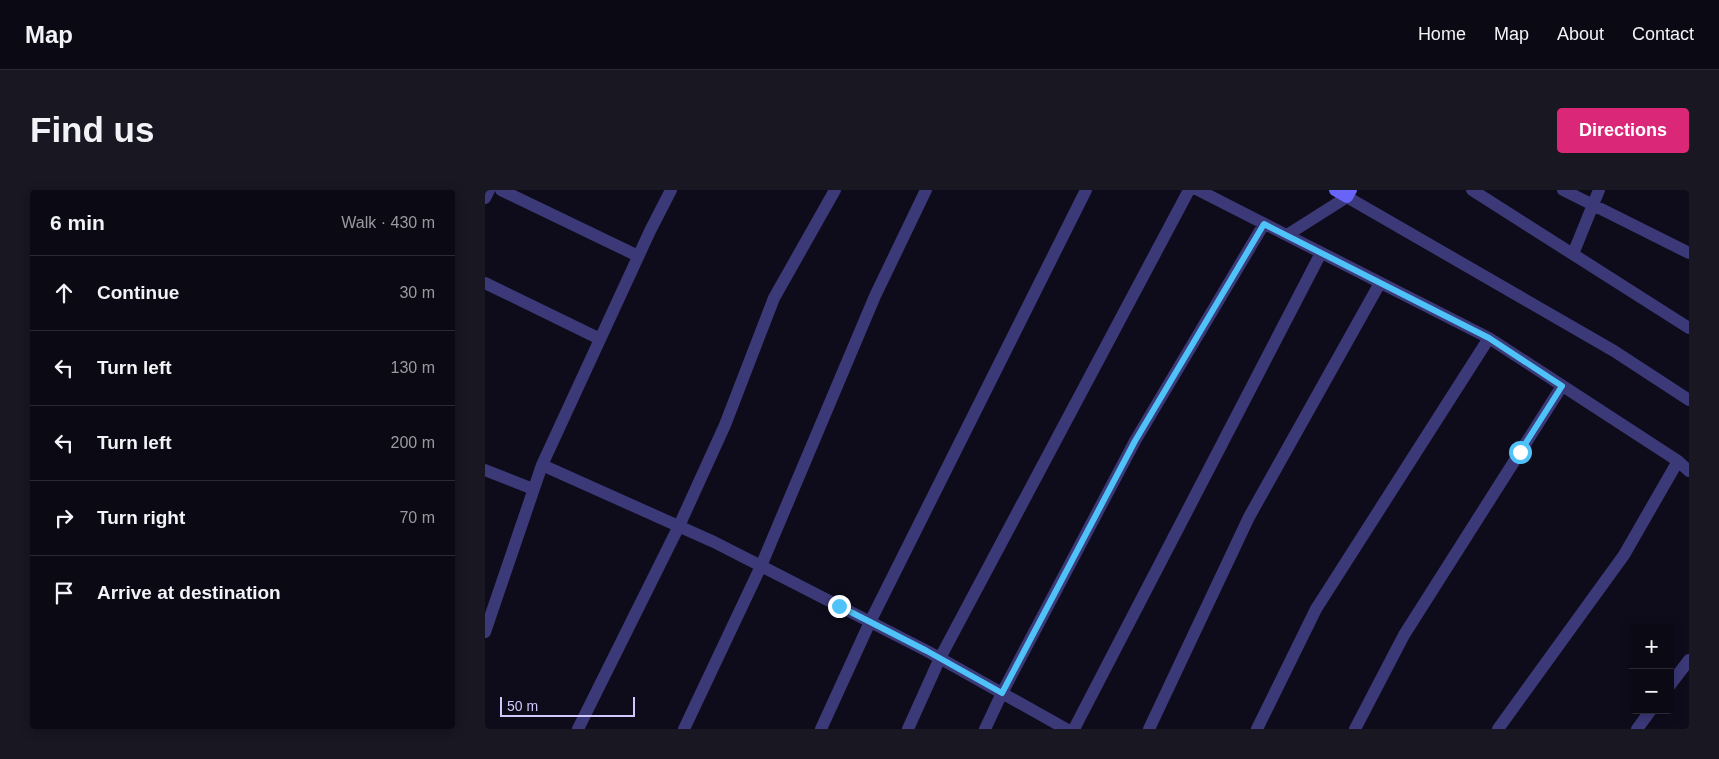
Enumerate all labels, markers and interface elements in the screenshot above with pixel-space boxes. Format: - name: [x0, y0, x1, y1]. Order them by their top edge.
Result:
- text: Map: [25, 21, 73, 48]
- text: Home: [1418, 24, 1466, 44]
- text: Map: [1494, 24, 1529, 44]
- text: About: [1557, 24, 1604, 44]
- text: Contact: [1632, 24, 1694, 44]
- button: Directions: [1557, 108, 1689, 153]
- text: Find us: [30, 110, 154, 149]
- text: 6 min: [50, 211, 105, 234]
- text: Walk · 430 m: [341, 214, 435, 231]
- icon: ahead: [50, 279, 78, 307]
- text: Continue: [97, 282, 179, 303]
- text: 30 m: [399, 284, 435, 301]
- icon: left: [50, 354, 78, 382]
- text: Turn left: [97, 357, 172, 378]
- text: 130 m: [391, 359, 435, 376]
- icon: left: [50, 429, 78, 457]
- text: Turn left: [97, 432, 172, 453]
- text: 200 m: [391, 434, 435, 451]
- route start: [1509, 441, 1532, 464]
- icon: right: [50, 504, 78, 532]
- text: Turn right: [97, 507, 185, 528]
- text: 70 m: [399, 509, 435, 526]
- icon: arrive: [50, 579, 78, 607]
- text: Arrive at destination: [97, 582, 281, 603]
- route end: [828, 595, 851, 618]
- map controls: [1629, 624, 1674, 714]
- button: +: [1629, 624, 1674, 669]
- button: −: [1629, 669, 1674, 714]
- scale bar: [500, 694, 635, 717]
- text: 50 m: [507, 698, 538, 714]

